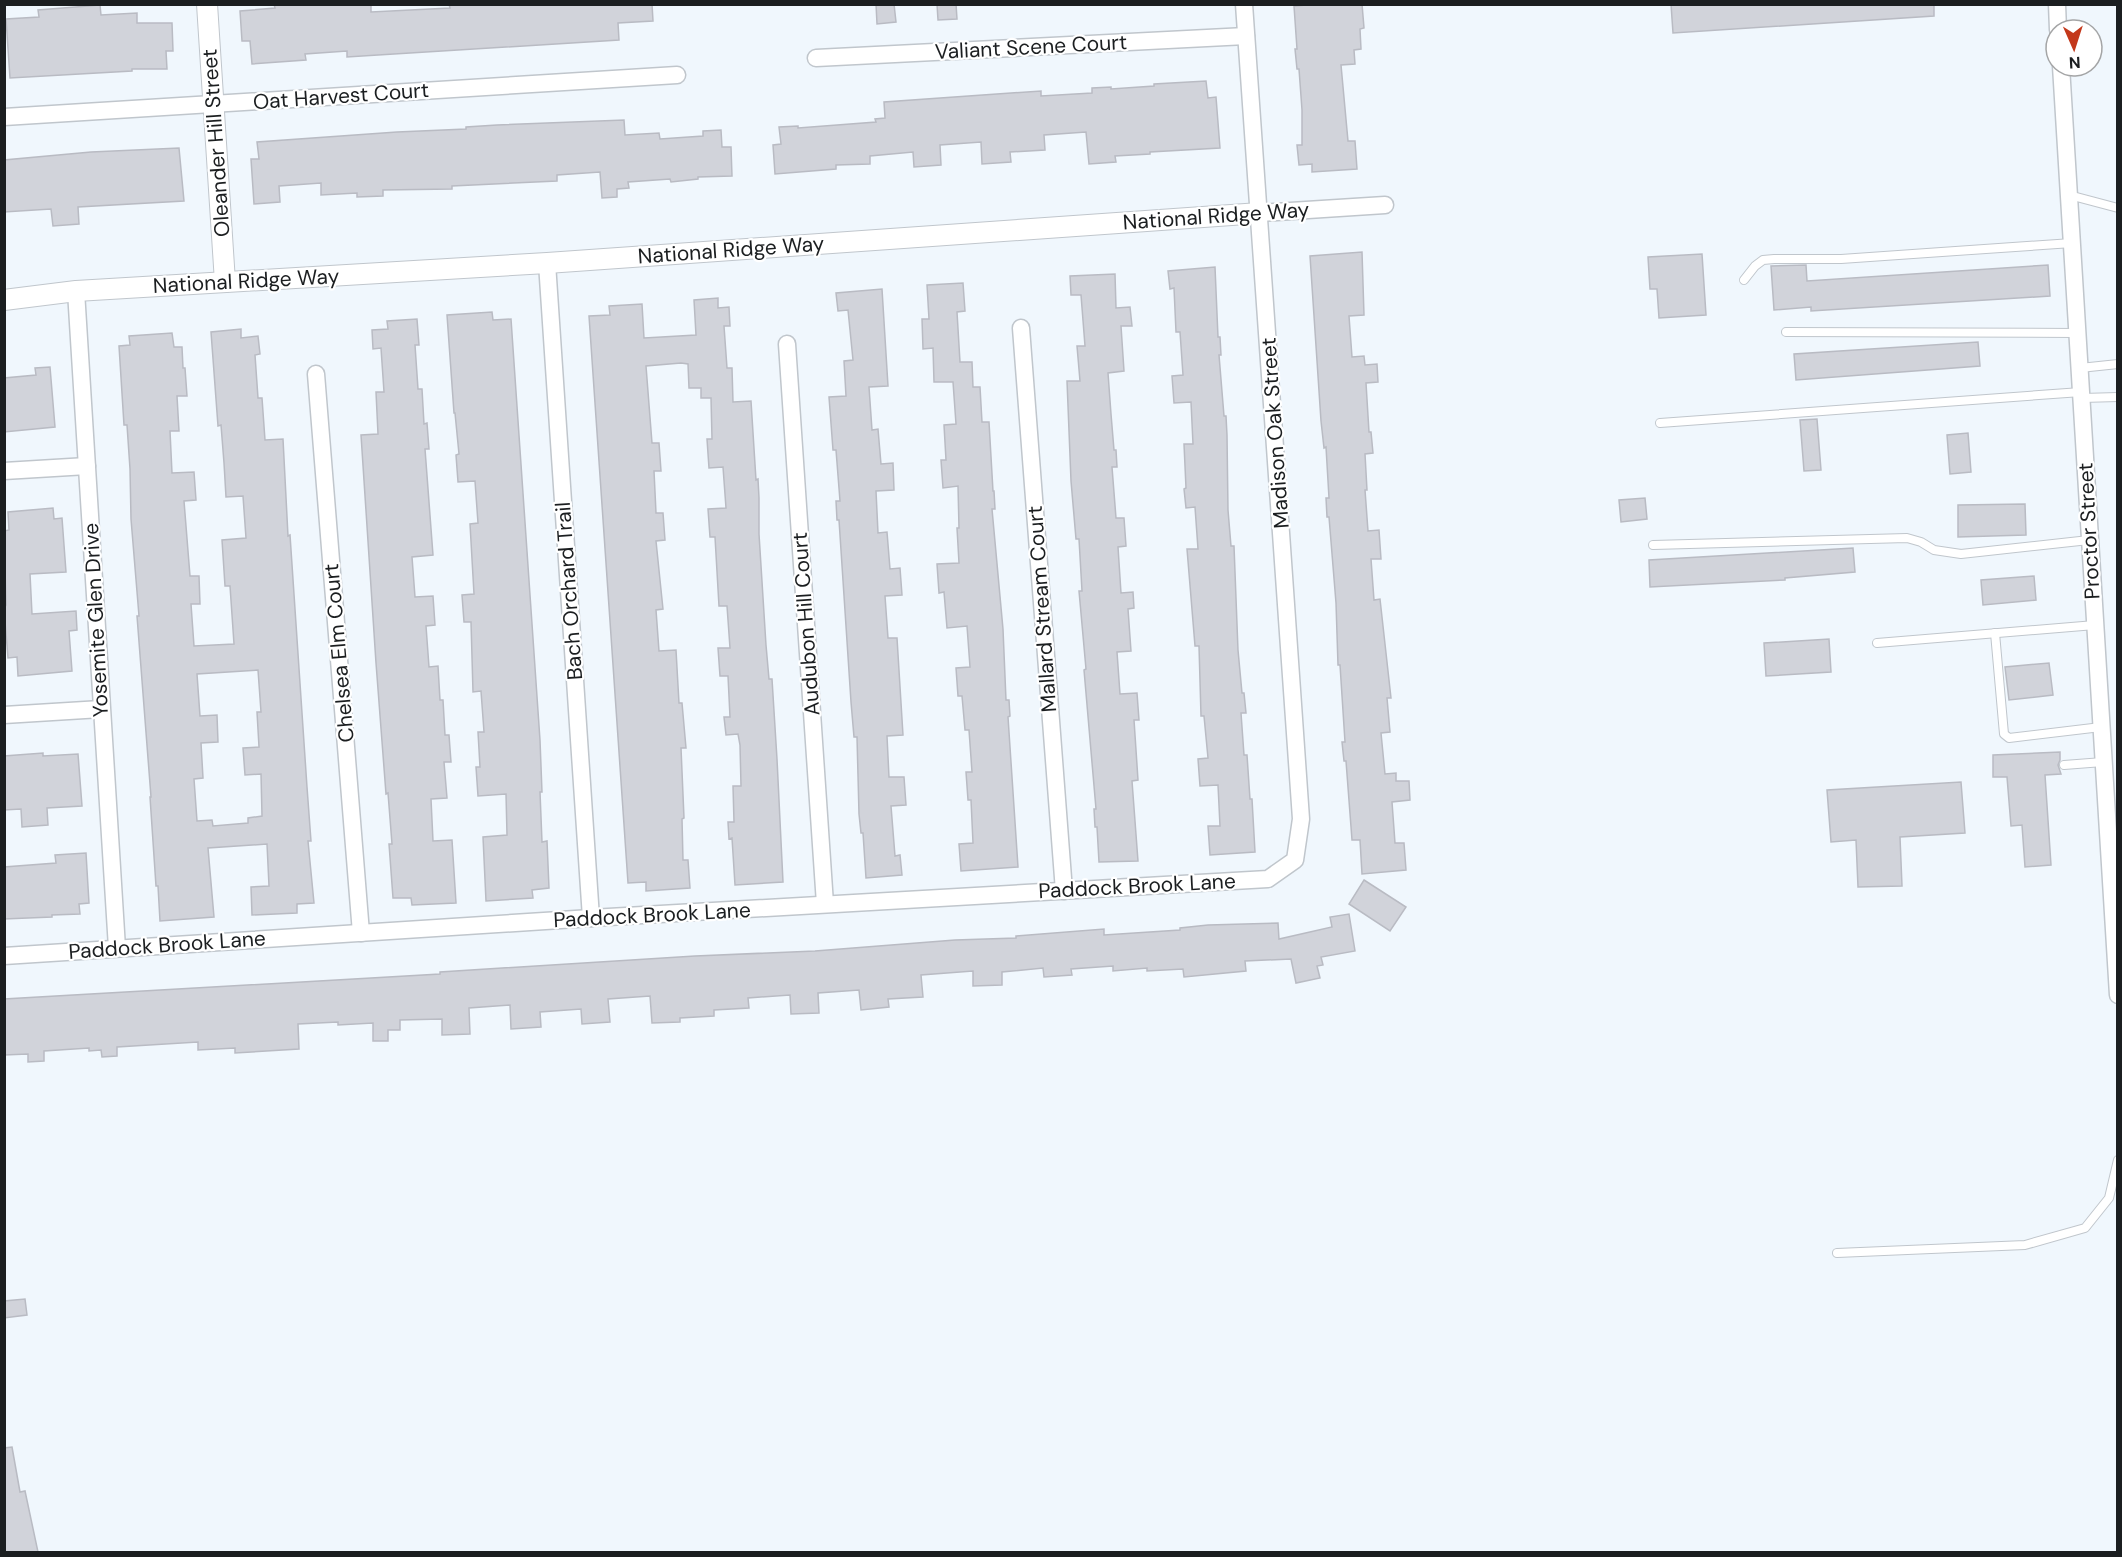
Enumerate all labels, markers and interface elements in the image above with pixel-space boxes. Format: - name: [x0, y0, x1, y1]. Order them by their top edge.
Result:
- north arrow: [2044, 18, 2104, 78]
- street label: Valiant Scene Court: [934, 28, 1128, 66]
- street label: Oleander Hill Street: [195, 48, 237, 238]
- text: N: [2068, 52, 2081, 73]
- street label: Oat Harvest Court: [252, 76, 430, 116]
- street label: National Ridge Way: [1122, 196, 1310, 236]
- street label: National Ridge Way: [637, 230, 825, 270]
- street label: National Ridge Way: [152, 262, 340, 300]
- street label: Madison Oak Street: [1254, 337, 1296, 529]
- street label: Proctor Street: [2071, 462, 2107, 600]
- street label: Bach Orchard Trail: [549, 501, 589, 681]
- street label: Mallard Stream Court: [1021, 505, 1063, 713]
- street label: Yosemite Glen Drive: [77, 522, 115, 718]
- street label: Audubon Hill Court: [786, 531, 826, 717]
- street label: Chelsea Elm Court: [317, 562, 361, 744]
- street label: Paddock Brook Lane: [1038, 867, 1236, 905]
- street label: Paddock Brook Lane: [553, 896, 751, 934]
- street label: Paddock Brook Lane: [67, 924, 267, 966]

